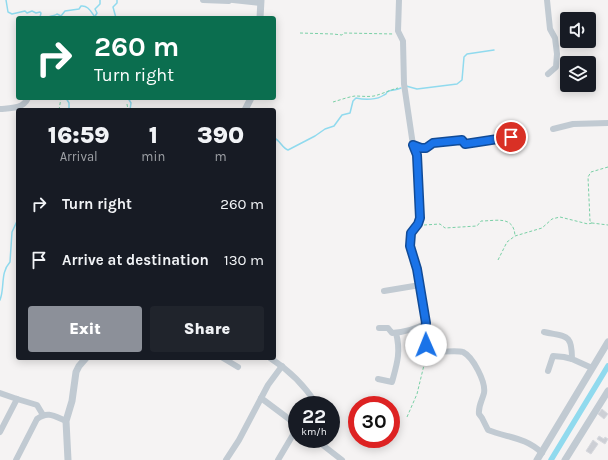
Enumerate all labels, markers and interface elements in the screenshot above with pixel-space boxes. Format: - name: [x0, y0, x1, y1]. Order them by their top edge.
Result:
- map controls: [560, 12, 596, 92]
- button: sound: [560, 12, 596, 48]
- text: 260 m: [94, 30, 179, 63]
- icon: right: [28, 32, 80, 84]
- button: layers: [560, 56, 596, 92]
- text: Turn right: [94, 64, 174, 86]
- pin: [494, 120, 528, 154]
- text: 16:59: [48, 121, 110, 149]
- text: 1: [149, 121, 158, 149]
- text: 390: [197, 121, 244, 149]
- icon: arrive: [500, 126, 522, 148]
- text: Arrival: [60, 149, 98, 164]
- text: min: [141, 149, 165, 164]
- text: m: [215, 149, 227, 164]
- icon: right: [28, 193, 50, 215]
- text: Turn right: [62, 195, 132, 213]
- text: 260 m: [220, 195, 264, 213]
- icon: arrive: [28, 249, 50, 271]
- text: Arrive at destination: [62, 251, 209, 269]
- text: 130 m: [224, 251, 264, 269]
- button: Exit: [28, 306, 142, 352]
- button: Share: [150, 306, 264, 352]
- position arrow: [405, 324, 447, 366]
- speed limit sign: 30: [348, 396, 400, 448]
- text: 22: [302, 405, 326, 428]
- text: km/h: [301, 426, 327, 438]

